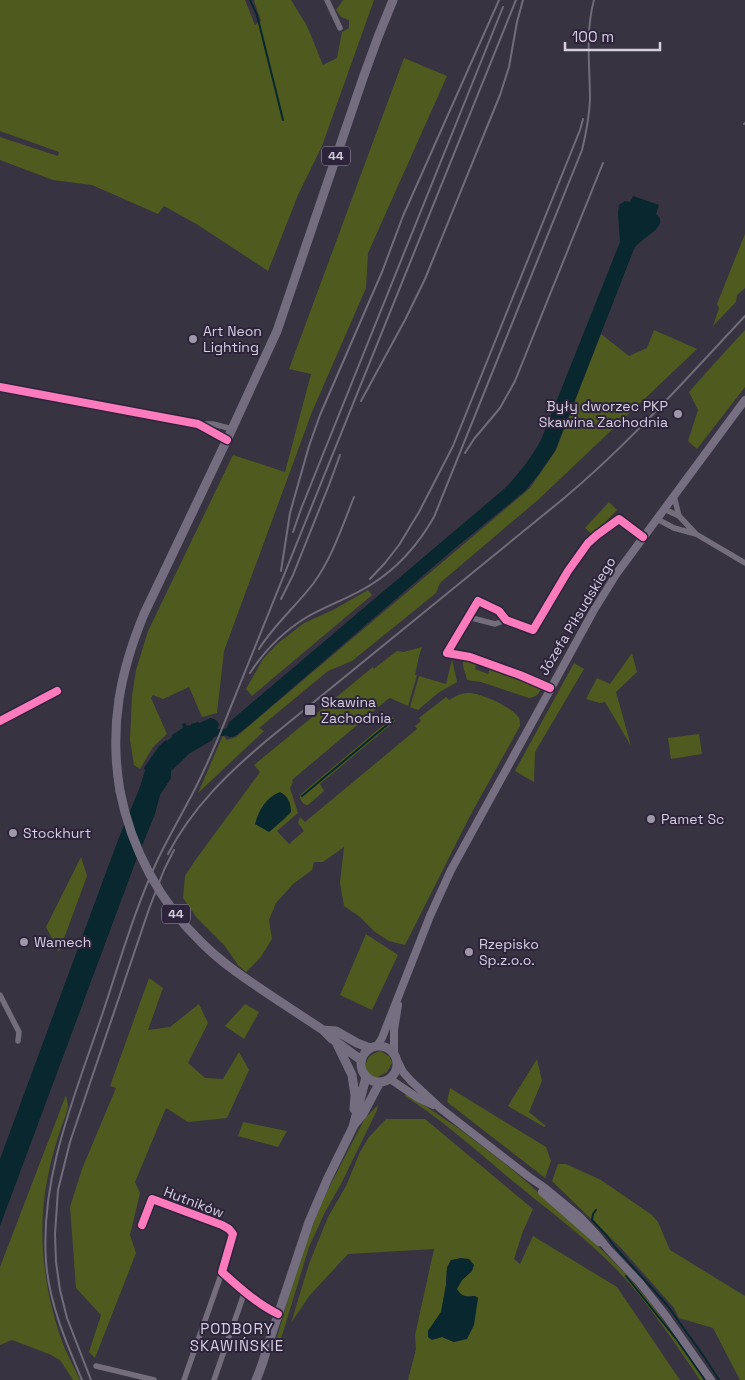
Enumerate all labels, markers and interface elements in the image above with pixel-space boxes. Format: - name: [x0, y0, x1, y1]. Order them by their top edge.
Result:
- scale bar: [565, 20, 660, 52]
- text: 100 m: [572, 27, 614, 46]
- road number: 44: [322, 146, 350, 166]
- place label: Art Neon Lighting: [203, 322, 262, 356]
- marker: Art Neon Lighting: [187, 333, 199, 345]
- place label: Były dworzec PKP Skawina Zachodnia: [539, 397, 668, 431]
- marker: Były dworzec PKP Skawina Zachodnia: [672, 408, 684, 420]
- street label: Józefa Piłsudskiego: [534, 553, 620, 679]
- place label: Skawina Zachodnia: [321, 693, 392, 727]
- marker: Skawina Zachodnia: [303, 703, 317, 717]
- place label: Pamet Sc: [661, 810, 724, 828]
- marker: Pamet Sc: [645, 813, 657, 825]
- place label: Stockhurt: [23, 824, 91, 842]
- marker: Stockhurt: [7, 827, 19, 839]
- road number: 44: [162, 904, 190, 924]
- place label: Wamech: [34, 933, 91, 951]
- place label: Rzepisko Sp.z.o.o.: [479, 935, 539, 969]
- marker: Wamech: [18, 936, 30, 948]
- marker: Rzepisko Sp.z.o.o.: [463, 946, 475, 958]
- street label: Hutników: [161, 1182, 227, 1222]
- district label: PODBORY SKAWIŃSKIE: [190, 1319, 284, 1355]

